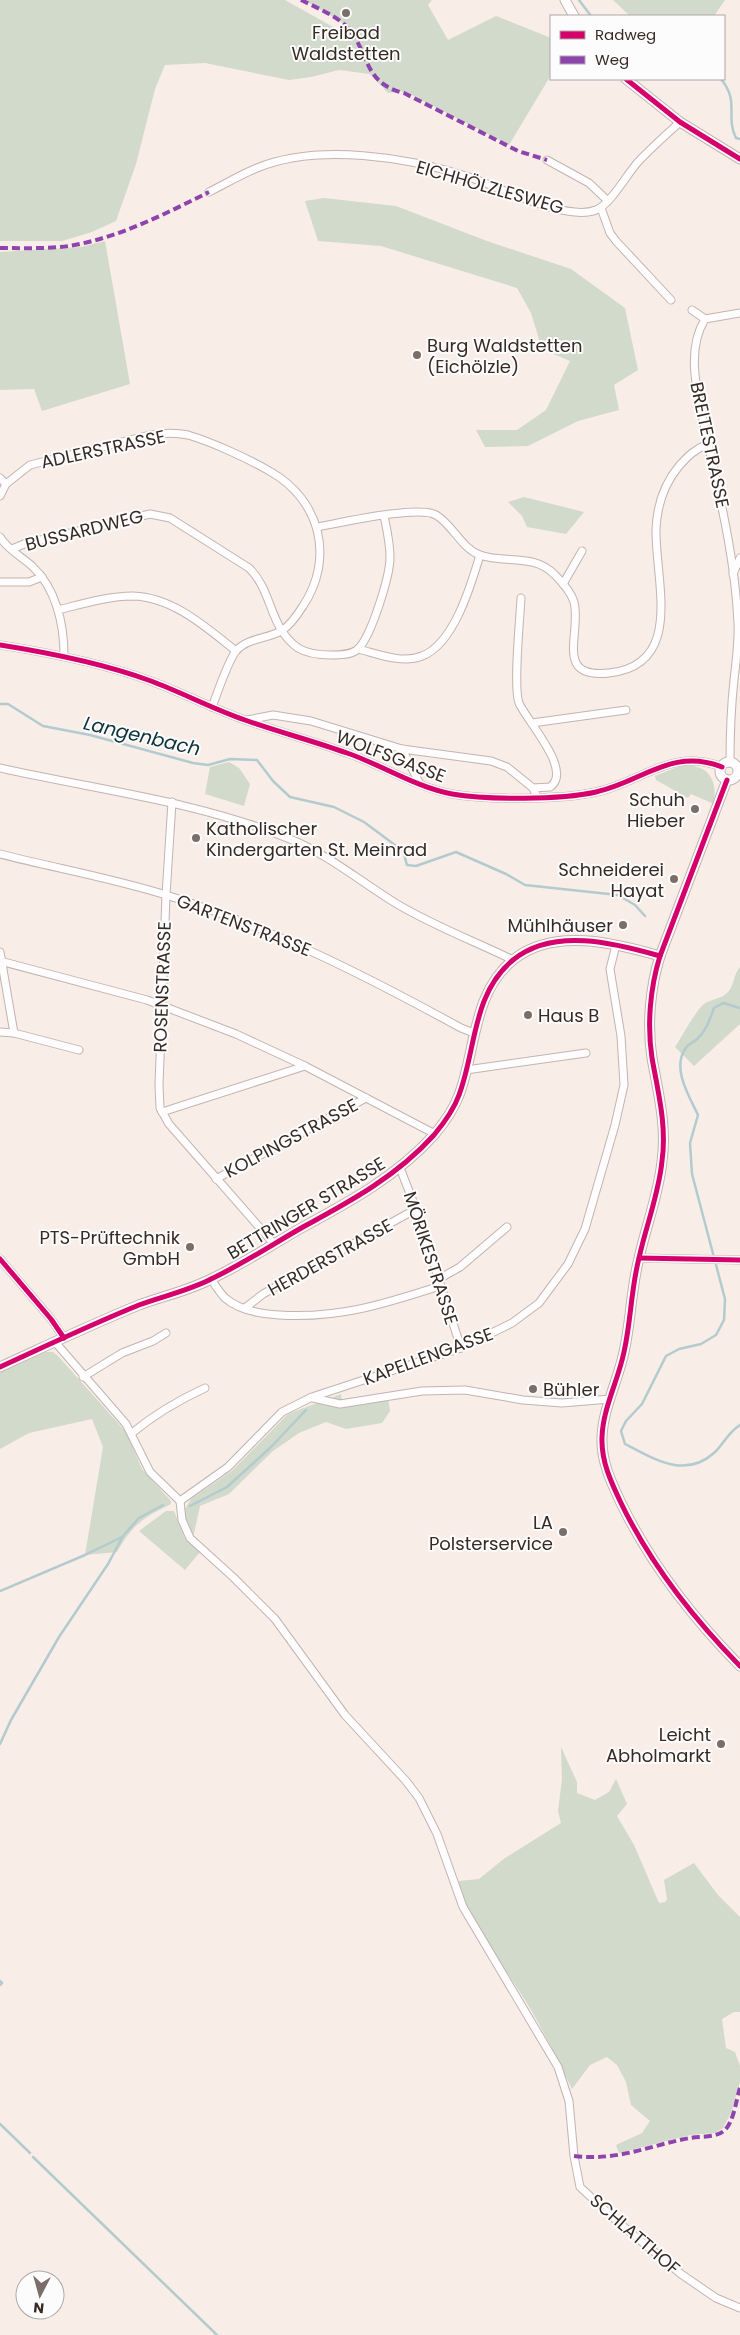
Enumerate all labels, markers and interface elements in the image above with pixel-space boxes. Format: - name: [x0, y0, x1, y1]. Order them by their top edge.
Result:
- marker: Freibad Waldstetten: [340, 7, 352, 19]
- legend: [550, 15, 725, 80]
- place label: Freibad Waldstetten: [291, 20, 401, 66]
- text: Radweg: [595, 24, 656, 45]
- text: Weg: [595, 49, 629, 70]
- street label: EICHHÖLZLESWEG: [413, 154, 567, 220]
- place label: Burg Waldstetten (Eichölzle): [427, 333, 582, 379]
- marker: Burg Waldstetten (Eichölzle): [411, 349, 423, 361]
- street label: BREITESTRASSE: [684, 380, 736, 510]
- street label: ADLERSTRASSE: [39, 424, 167, 474]
- street label: BUSSARDWEG: [22, 503, 146, 557]
- water label: Langenbach: [81, 709, 203, 763]
- street label: WOLFSGASSE: [333, 724, 449, 788]
- place label: Schuh Hieber: [627, 787, 685, 833]
- marker: Schuh Hieber: [689, 803, 701, 815]
- place label: Katholischer Kindergarten St. Meinrad: [206, 816, 427, 862]
- marker: Katholischer Kindergarten St. Meinrad: [190, 832, 202, 844]
- place label: Schneiderei Hayat: [558, 857, 664, 903]
- marker: Schneiderei Hayat: [668, 873, 680, 885]
- street label: GARTENSTRASSE: [173, 888, 315, 962]
- place label: Mühlhäuser: [508, 913, 613, 938]
- marker: Mühlhäuser: [617, 919, 629, 931]
- street label: ROSENSTRASSE: [147, 921, 177, 1053]
- place label: Haus B: [538, 1003, 599, 1028]
- marker: Haus B: [522, 1009, 534, 1021]
- street label: KOLPINGSTRASSE: [220, 1092, 362, 1184]
- street label: BETTRINGER STRASSE: [222, 1151, 390, 1265]
- street label: MÖRIKESTRASSE: [398, 1188, 464, 1328]
- street label: HERDERSTRASSE: [263, 1212, 397, 1302]
- place label: PTS-Prüftechnik GmbH: [39, 1225, 181, 1271]
- marker: PTS-Prüftechnik GmbH: [184, 1241, 196, 1253]
- street label: KAPELLENGASSE: [360, 1321, 496, 1391]
- place label: Bühler: [543, 1377, 600, 1402]
- marker: Bühler: [527, 1383, 539, 1395]
- place label: LA Polsterservice: [429, 1510, 553, 1556]
- marker: LA Polsterservice: [557, 1526, 569, 1538]
- place label: Leicht Abholmarkt: [606, 1722, 711, 1768]
- marker: Leicht Abholmarkt: [715, 1738, 727, 1750]
- street label: SCHLATTHOF: [585, 2188, 685, 2280]
- north arrow: [15, 2270, 65, 2320]
- text: N: [32, 2297, 45, 2318]

